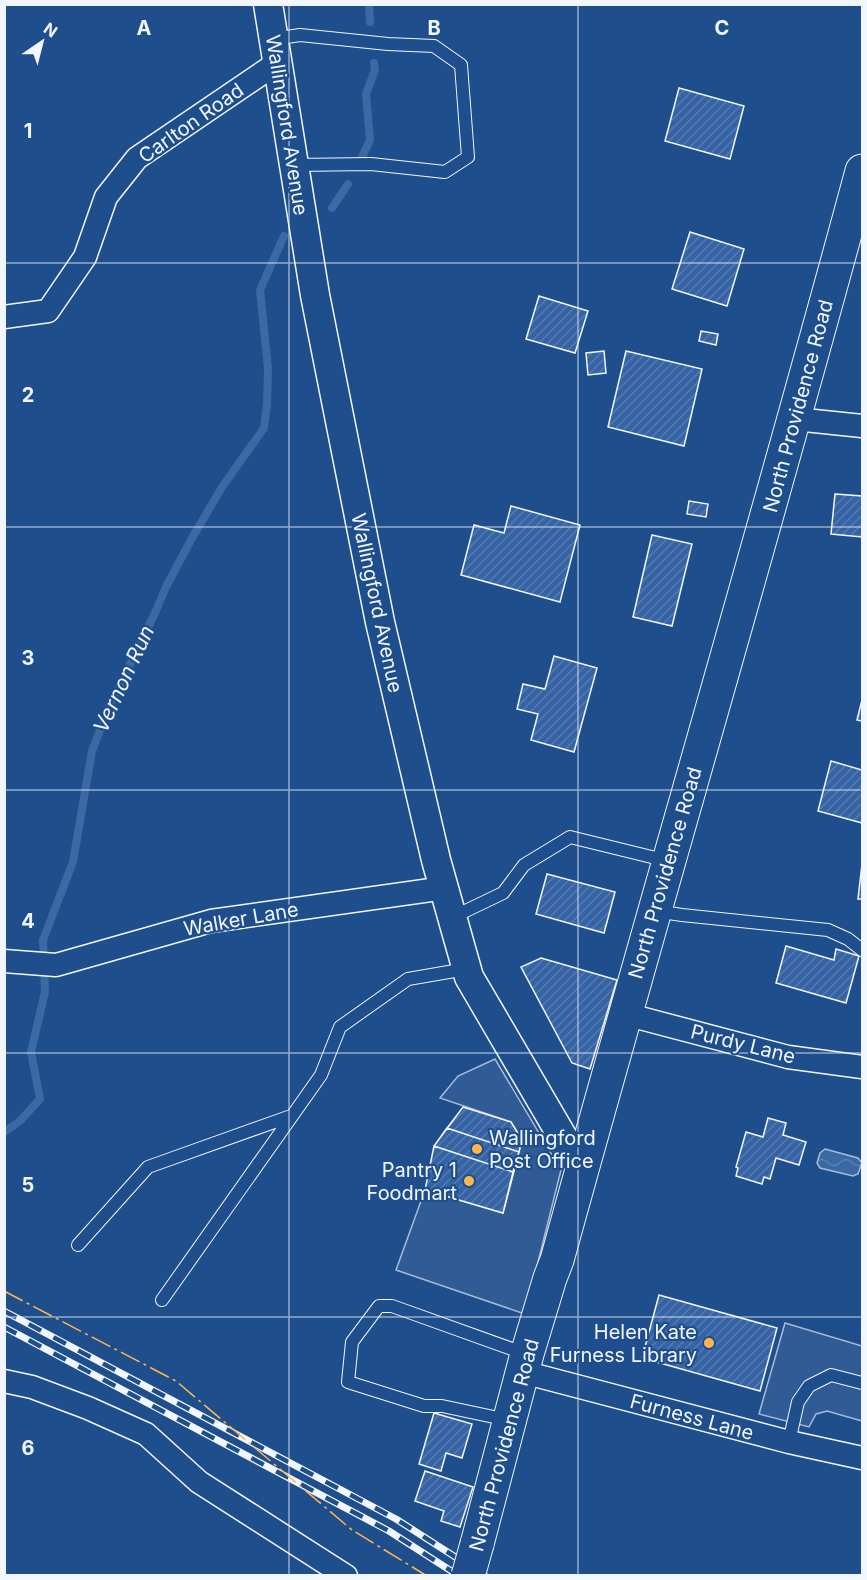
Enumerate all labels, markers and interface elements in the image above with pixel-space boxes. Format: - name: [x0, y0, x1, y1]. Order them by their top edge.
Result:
- north arrow: [12, 12, 72, 72]
- text: A: [137, 16, 152, 40]
- text: B: [427, 16, 441, 40]
- text: C: [715, 16, 729, 40]
- text: N: [40, 18, 61, 41]
- street label: Wallingford Avenue: [261, 33, 313, 217]
- street label: Carlton Road: [134, 78, 248, 168]
- text: 1: [24, 119, 32, 143]
- street label: North Providence Road: [758, 297, 838, 515]
- text: 2: [22, 383, 34, 407]
- street label: Wallingford Avenue: [346, 511, 408, 695]
- water label: Vernon Run: [88, 621, 159, 736]
- text: 3: [22, 646, 34, 670]
- street label: North Providence Road: [623, 764, 707, 982]
- street label: Walker Lane: [182, 897, 300, 941]
- text: 4: [21, 909, 35, 933]
- street label: Purdy Lane: [688, 1019, 798, 1069]
- place label: Wallingford Post Office: [489, 1126, 596, 1173]
- marker: Wallingford Post Office: [470, 1142, 484, 1156]
- place label: Pantry 1 Foodmart: [367, 1158, 457, 1205]
- text: 5: [22, 1173, 34, 1197]
- marker: Pantry 1 Foodmart: [462, 1174, 476, 1188]
- place label: Helen Kate Furness Library: [550, 1320, 697, 1367]
- street label: North Providence Road: [464, 1336, 544, 1554]
- marker: Helen Kate Furness Library: [702, 1336, 716, 1350]
- street label: Furness Lane: [628, 1389, 756, 1445]
- text: 6: [22, 1436, 35, 1460]

